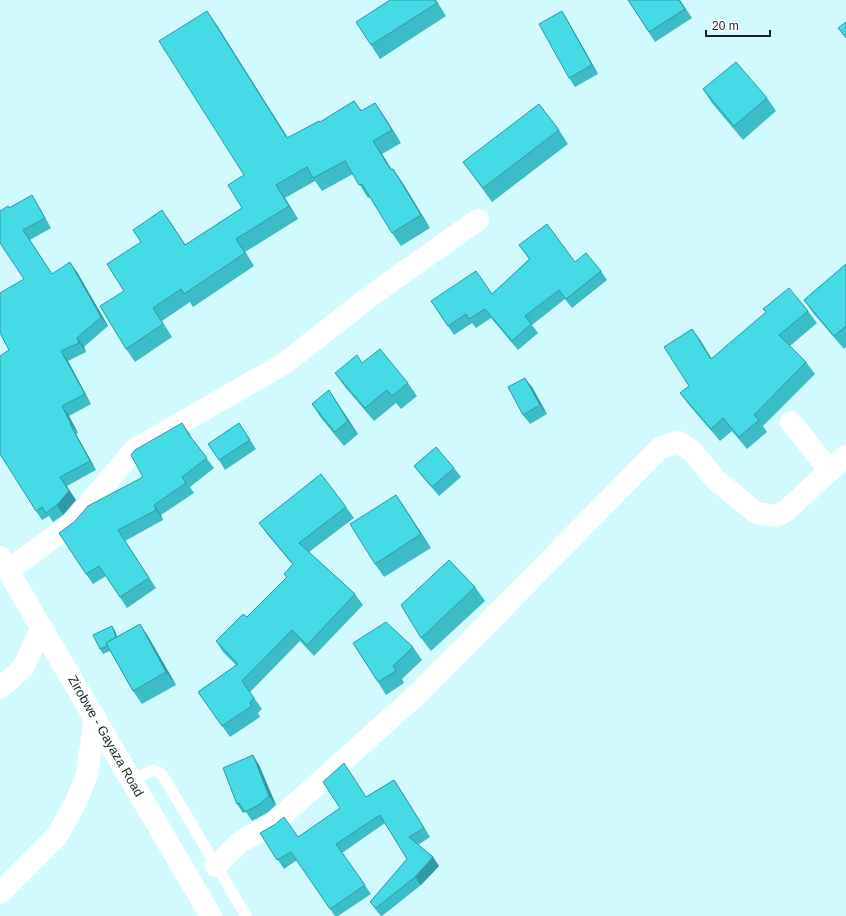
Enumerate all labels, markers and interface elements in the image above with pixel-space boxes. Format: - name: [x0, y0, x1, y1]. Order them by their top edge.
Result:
- scale bar: [706, 12, 770, 38]
- text: 20 m: [712, 19, 739, 33]
- street label: Zirobwe - Gayaza Road: [65, 673, 147, 799]

